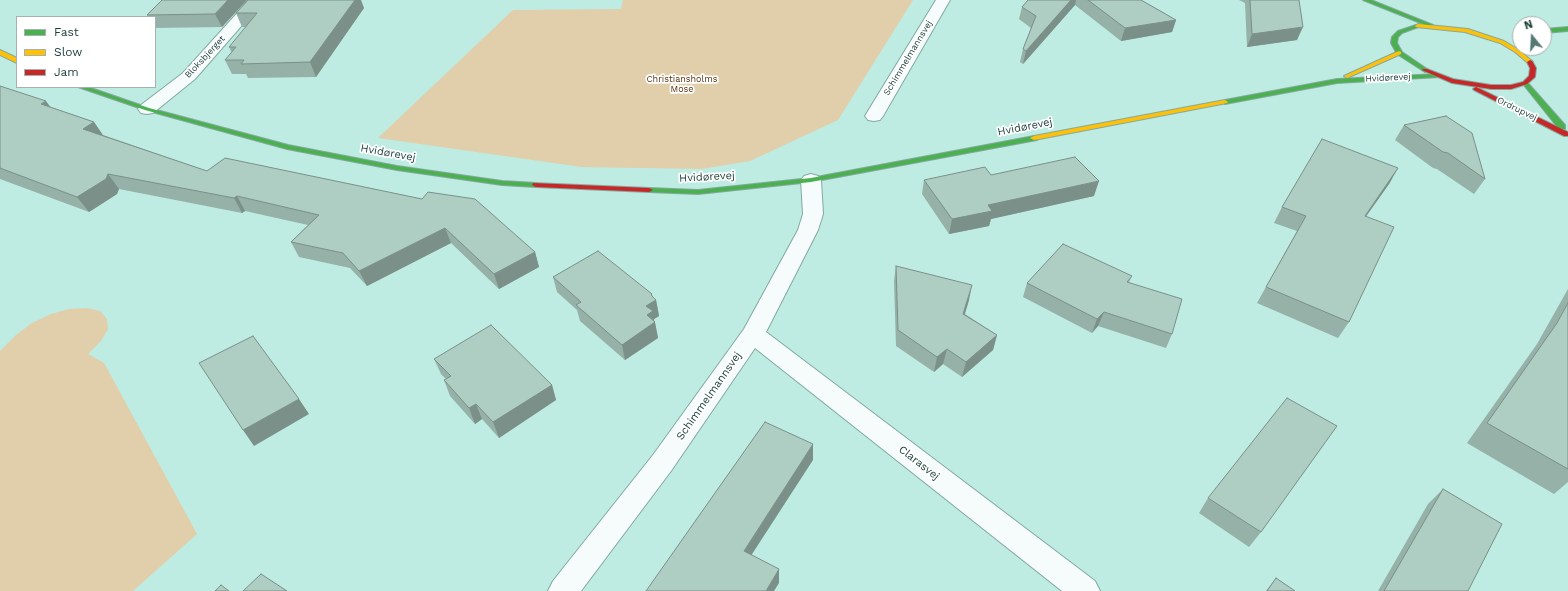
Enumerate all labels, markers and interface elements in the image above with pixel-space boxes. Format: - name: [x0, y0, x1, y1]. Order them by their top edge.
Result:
- legend: [16, 16, 156, 88]
- north arrow: [1512, 16, 1552, 56]
- text: N: [1523, 18, 1534, 33]
- street label: Schimmelmannsvej: [881, 19, 935, 97]
- text: Fast: [54, 25, 79, 39]
- street label: Bloksbjerget: [183, 34, 227, 80]
- text: Slow: [54, 45, 82, 59]
- text: Jam: [54, 65, 79, 79]
- street label: Hvidørevej: [1365, 71, 1411, 85]
- park label: Christiansholms Mose: [646, 74, 718, 95]
- street label: Ordrupvej: [1495, 95, 1539, 123]
- street label: Hvidørevej: [996, 115, 1054, 139]
- street label: Hvidørevej: [359, 142, 417, 164]
- street label: Hvidørevej: [679, 169, 735, 185]
- street label: Schimmelmannsvej: [674, 349, 744, 443]
- street label: Clarasvej: [896, 443, 942, 483]

